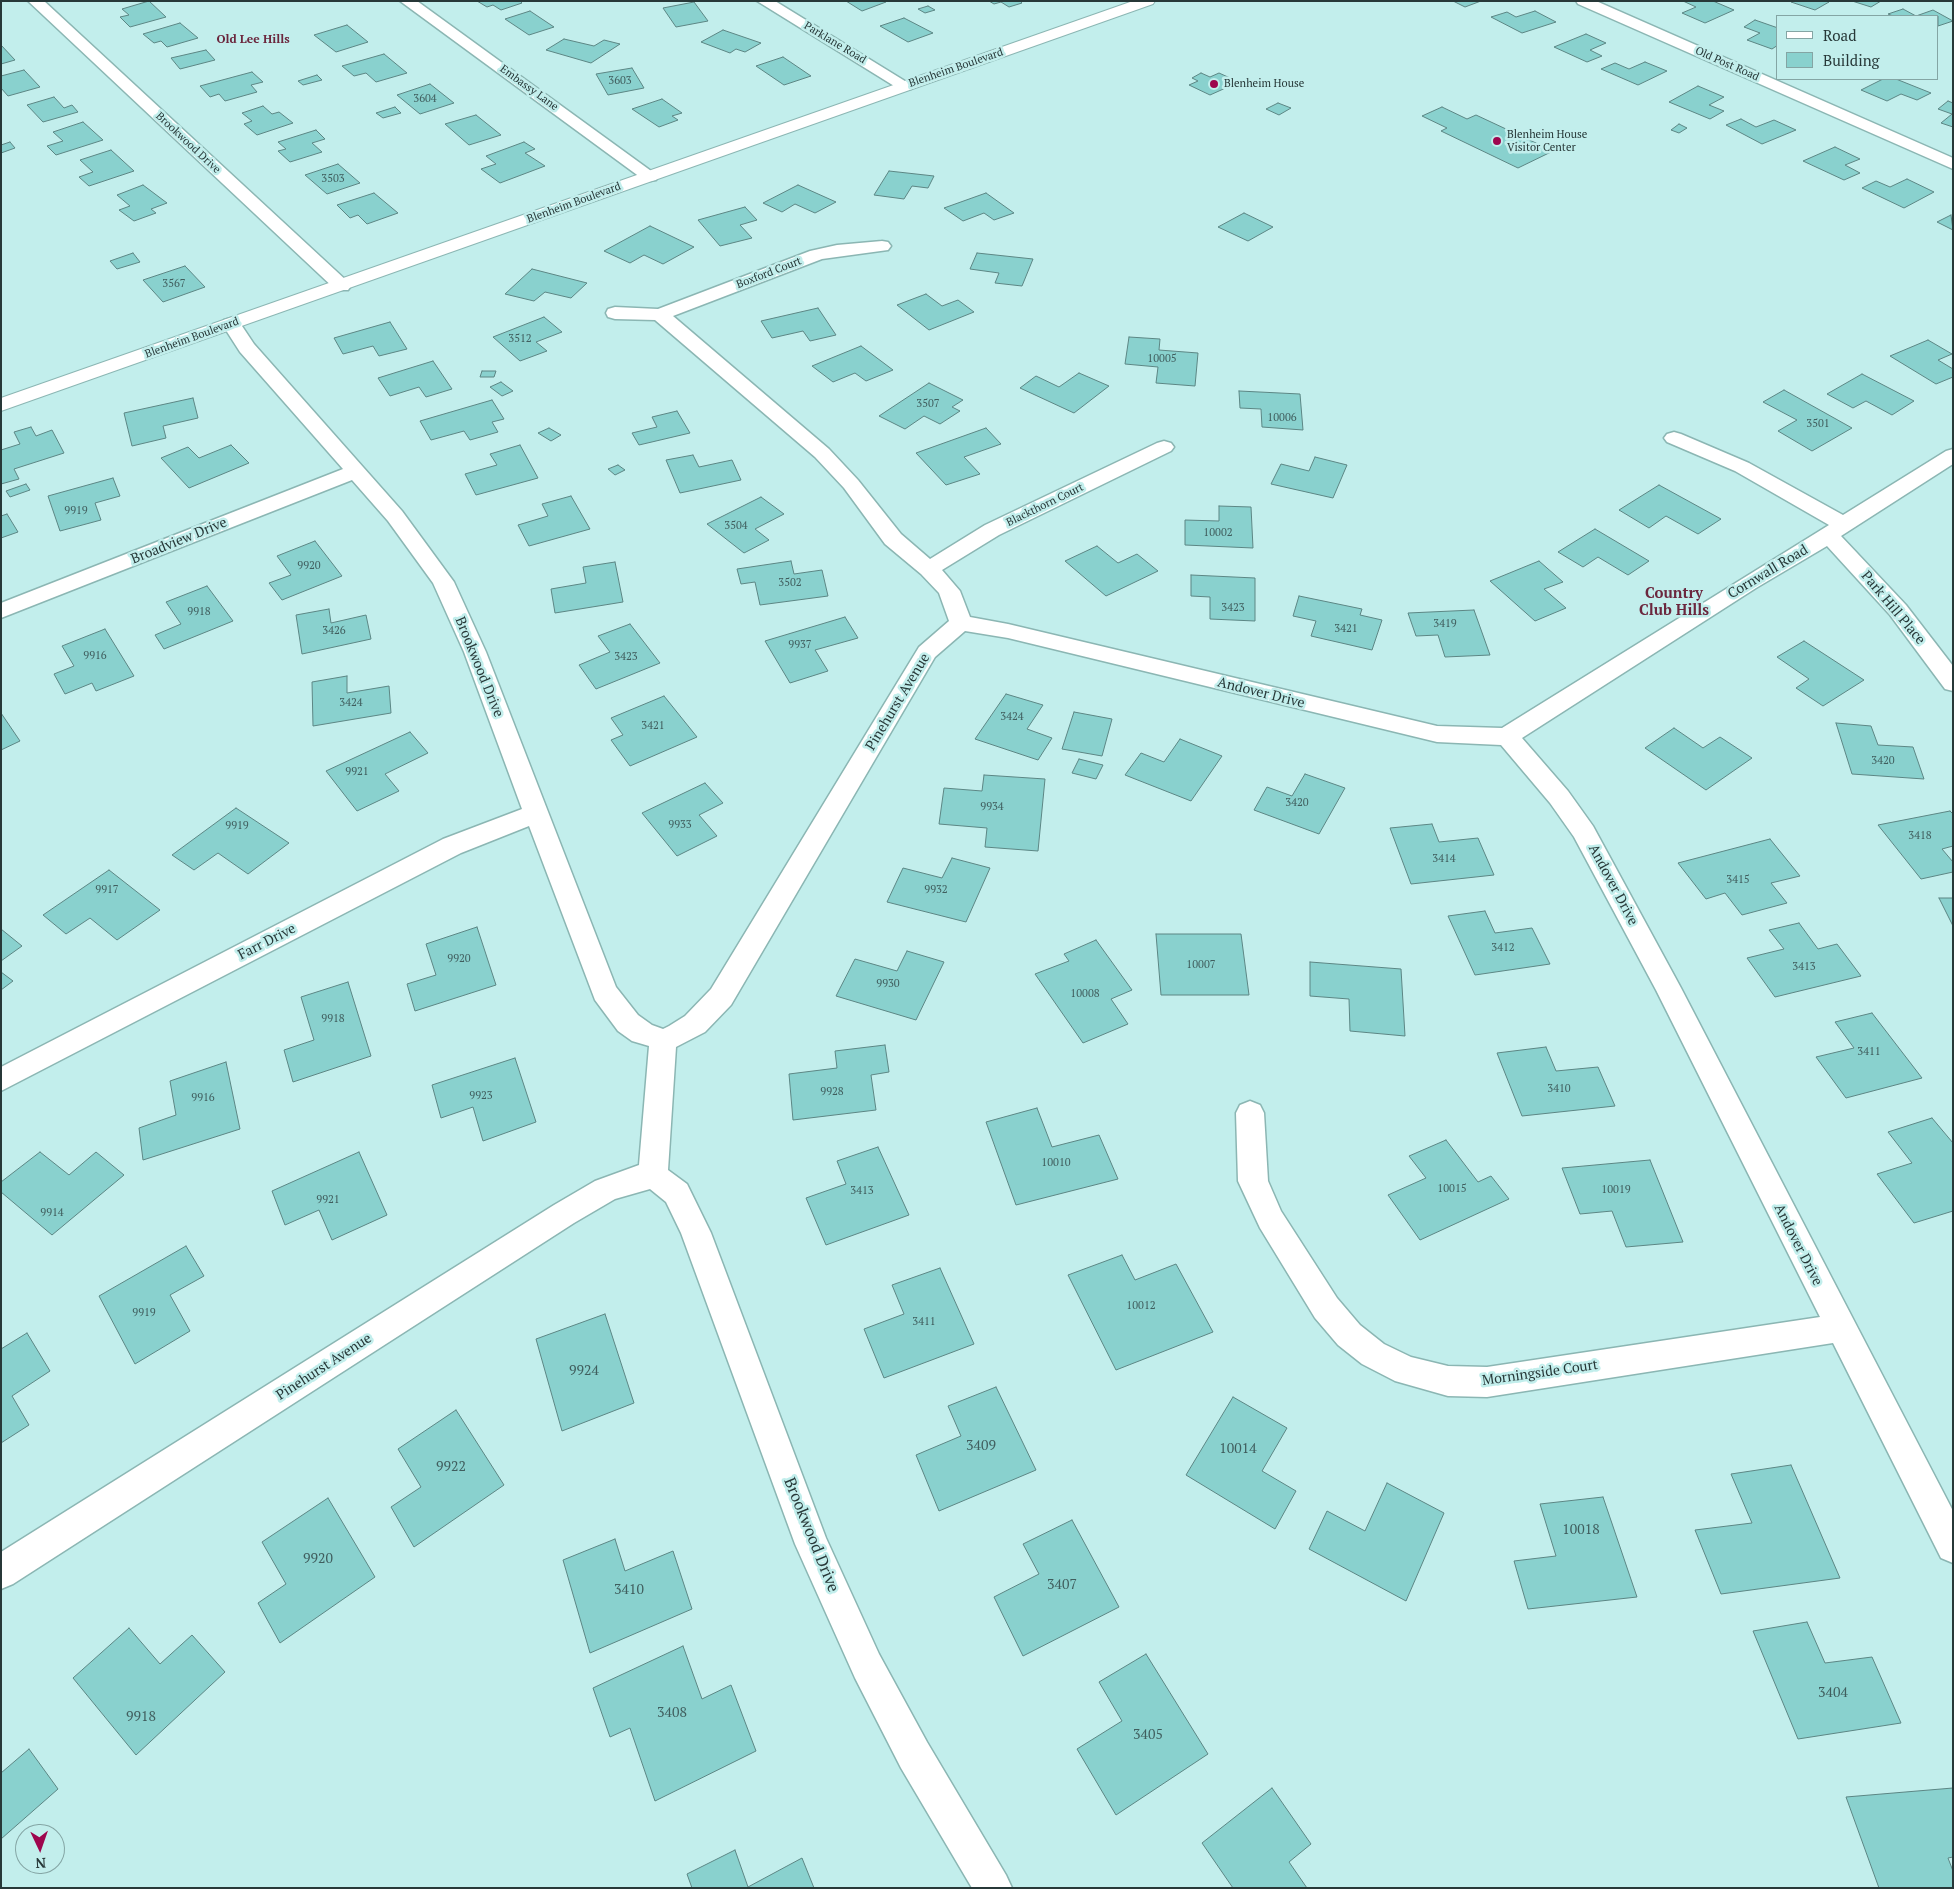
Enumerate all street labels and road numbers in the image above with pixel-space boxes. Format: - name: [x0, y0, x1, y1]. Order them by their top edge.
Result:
- street label: Parklane Road: [802, 19, 868, 67]
- street label: Old Post Road: [1693, 44, 1761, 84]
- street label: Blenheim Boulevard: [907, 46, 1005, 90]
- street label: Embassy Lane: [497, 62, 561, 114]
- street label: Brookwood Drive: [153, 110, 223, 176]
- street label: Blenheim Boulevard: [525, 180, 623, 226]
- street label: Boxford Court: [735, 255, 803, 291]
- street label: Blenheim Boulevard: [143, 315, 241, 361]
- street label: Blackthorn Court: [1004, 481, 1086, 529]
- street label: Broadview Drive: [129, 514, 229, 568]
- street label: Cornwall Road: [1725, 542, 1811, 602]
- street label: Park Hill Place: [1857, 568, 1929, 648]
- street label: Brookwood Drive: [451, 614, 507, 720]
- street label: Pinehurst Avenue: [862, 651, 934, 753]
- street label: Andover Drive: [1216, 674, 1306, 712]
- street label: Andover Drive: [1585, 842, 1641, 928]
- street label: Farr Drive: [235, 920, 299, 964]
- street label: Andover Drive: [1770, 1201, 1826, 1289]
- street label: Pinehurst Avenue: [273, 1330, 375, 1404]
- street label: Morningside Court: [1481, 1357, 1599, 1389]
- street label: Brookwood Drive: [779, 1475, 843, 1595]

